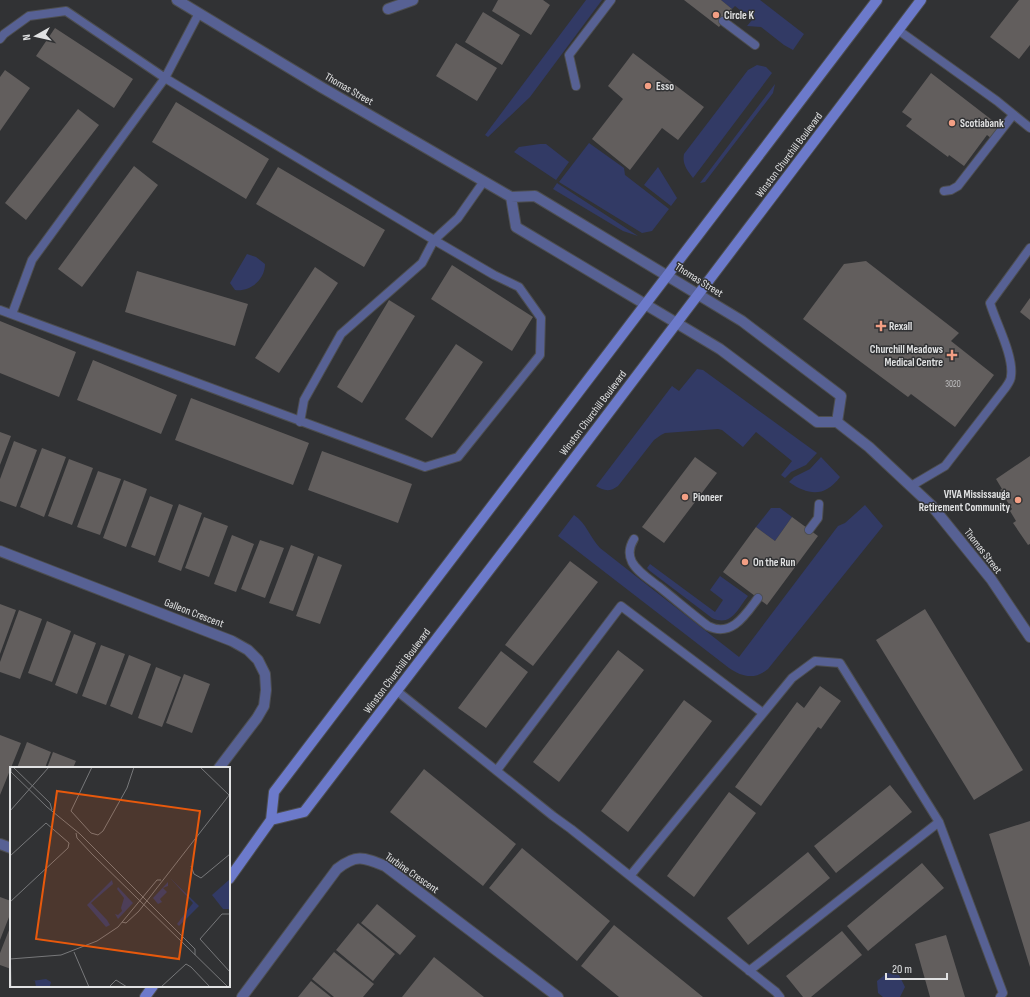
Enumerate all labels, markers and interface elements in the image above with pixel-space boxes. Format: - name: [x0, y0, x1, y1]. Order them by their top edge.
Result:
- place label: Circle K: [724, 9, 754, 22]
- marker: Circle K: [711, 10, 721, 20]
- north arrow: [16, 16, 56, 56]
- text: N: [20, 33, 33, 41]
- street label: Thomas Street: [322, 70, 376, 108]
- place label: Esso: [656, 80, 674, 93]
- marker: Esso: [643, 81, 653, 91]
- street label: Winston Churchill Boulevard: [753, 110, 825, 200]
- place label: Scotiabank: [960, 117, 1004, 130]
- marker: Scotiabank: [947, 118, 957, 128]
- street label: Thomas Street: [673, 260, 726, 300]
- place label: Rexall: [889, 320, 912, 333]
- marker: Rexall: [876, 321, 886, 331]
- place label: Churchill Meadows Medical Centre: [870, 343, 943, 369]
- marker: Churchill Meadows Medical Centre: [946, 349, 958, 361]
- street label: Winston Churchill Boulevard: [557, 368, 629, 458]
- house number: 3020: [945, 379, 961, 390]
- place label: V!VA Mississauga Retirement Community: [919, 488, 1010, 514]
- place label: Pioneer: [693, 491, 723, 504]
- marker: Pioneer: [680, 492, 690, 502]
- marker: V!VA Mississauga Retirement Community: [1013, 495, 1023, 505]
- street label: Thomas Street: [961, 526, 1005, 577]
- place label: On the Run: [753, 556, 795, 569]
- marker: On the Run: [740, 557, 750, 567]
- street label: Galleon Crescent: [162, 596, 226, 631]
- street label: Winston Churchill Boulevard: [361, 626, 433, 716]
- inset map: [10, 767, 230, 987]
- street label: Turbine Crescent: [383, 850, 442, 897]
- scale bar: [886, 955, 947, 981]
- text: 20 m: [892, 962, 912, 977]

